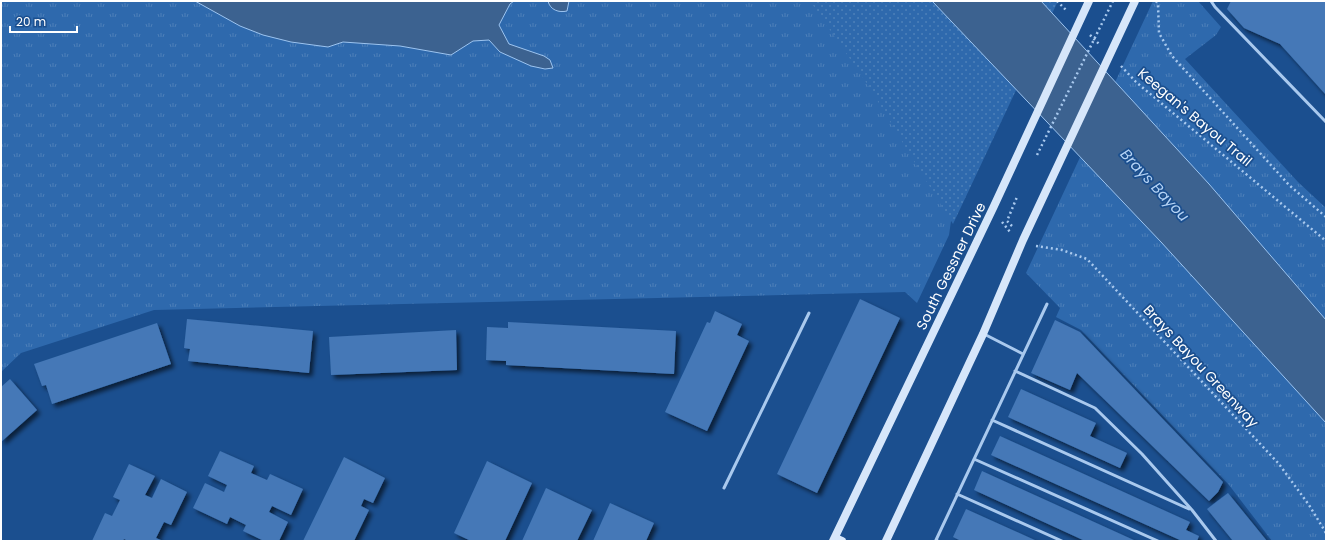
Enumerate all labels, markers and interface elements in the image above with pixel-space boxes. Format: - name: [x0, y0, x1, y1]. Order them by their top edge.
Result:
- scale bar: [10, 8, 77, 34]
- text: 20 m: [16, 13, 46, 30]
- street label: Keegan's Bayou Trail: [1134, 63, 1256, 171]
- water label: Brays Bayou: [1116, 144, 1195, 226]
- street label: South Gessner Drive: [911, 198, 991, 333]
- street label: Brays Bayou Greenway: [1139, 300, 1263, 432]

